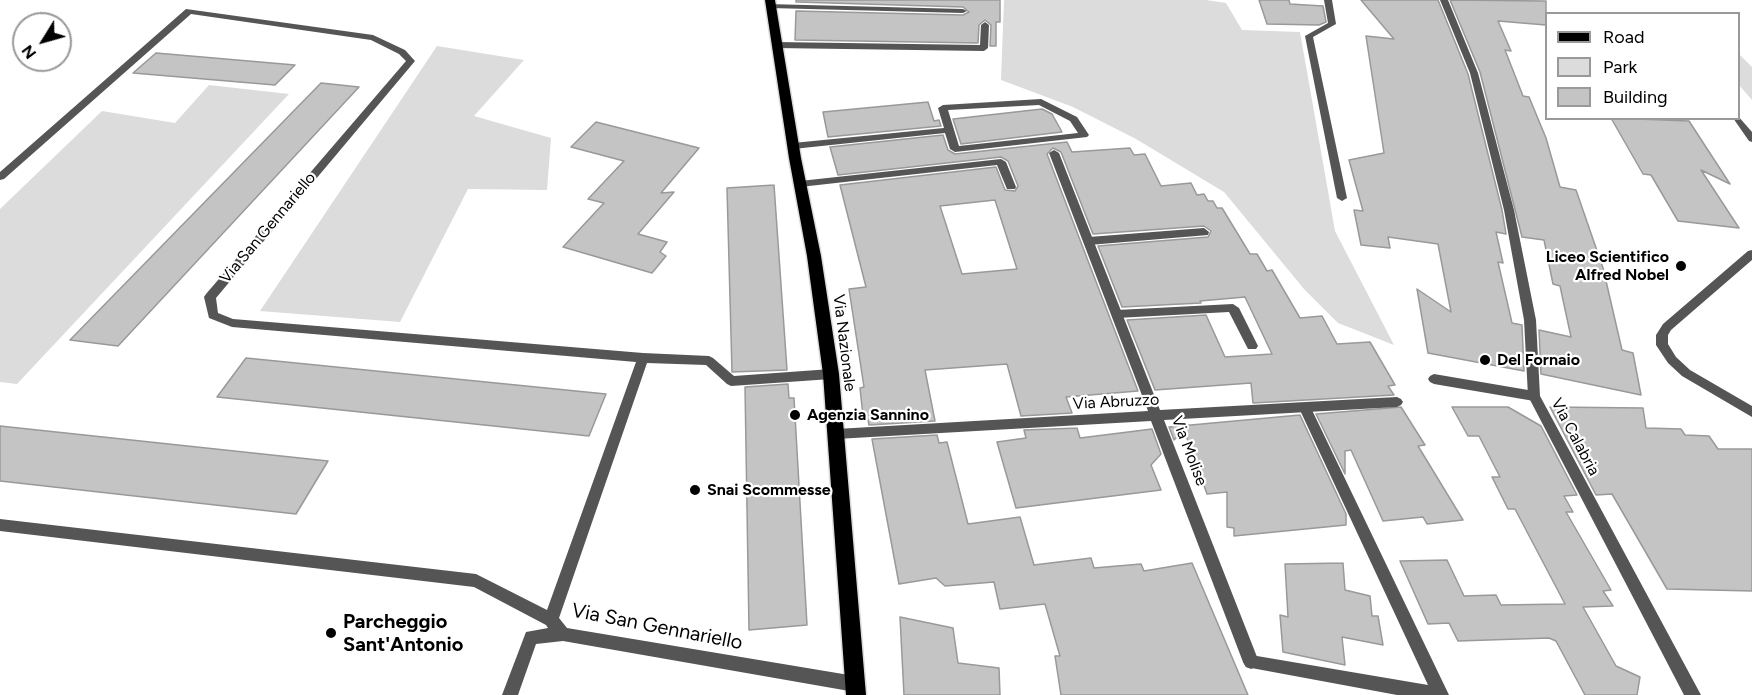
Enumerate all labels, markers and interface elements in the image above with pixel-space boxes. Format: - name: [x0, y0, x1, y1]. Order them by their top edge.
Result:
- north arrow: [12, 12, 72, 72]
- legend: [1545, 12, 1740, 120]
- text: Road: [1603, 26, 1644, 48]
- text: N: [18, 41, 40, 63]
- text: Park: [1603, 56, 1637, 78]
- text: Building: [1603, 86, 1668, 108]
- street label: Via San Gennariello: [216, 169, 320, 287]
- place label: Liceo Scientifico Alfred Nobel: [1546, 247, 1669, 285]
- marker: Liceo Scientifico Alfred Nobel: [1674, 259, 1688, 273]
- street label: Via Nazionale: [829, 293, 859, 393]
- place label: Del Fornaio: [1497, 350, 1580, 370]
- marker: Del Fornaio: [1478, 353, 1492, 367]
- street label: Via Abruzzo: [1072, 390, 1160, 414]
- street label: Via Calabria: [1547, 395, 1603, 479]
- place label: Agenzia Sannino: [807, 405, 929, 425]
- marker: Agenzia Sannino: [788, 408, 802, 422]
- street label: Via Molise: [1167, 413, 1211, 489]
- place label: Snai Scommesse: [707, 480, 831, 500]
- marker: Snai Scommesse: [688, 483, 702, 497]
- street label: Via San Gennariello: [570, 599, 744, 655]
- place label: Parcheggio Sant'Antonio: [343, 610, 463, 657]
- marker: Parcheggio Sant'Antonio: [324, 626, 338, 640]

